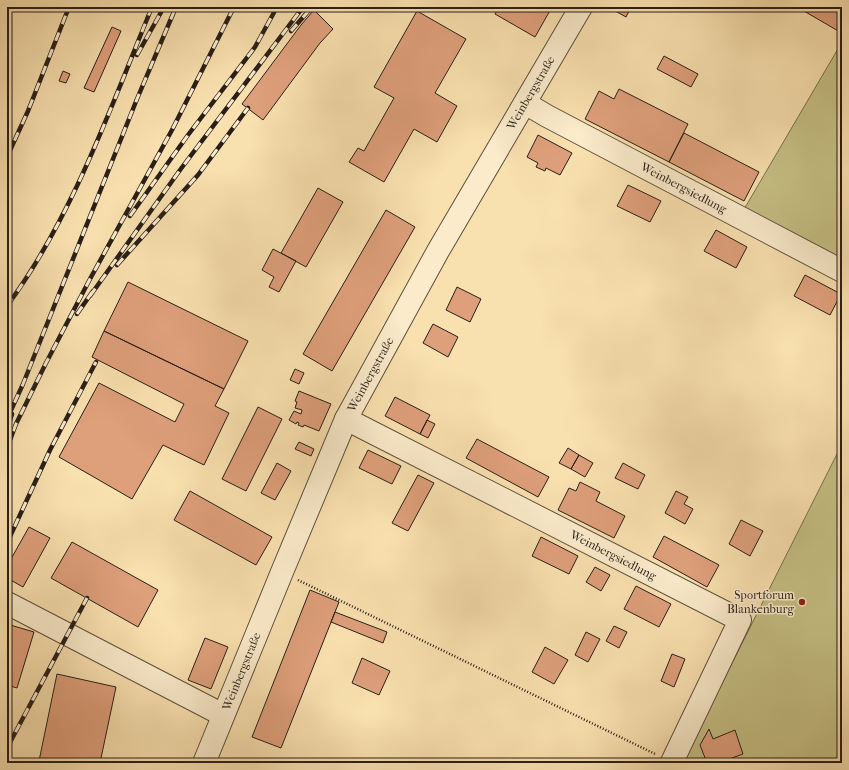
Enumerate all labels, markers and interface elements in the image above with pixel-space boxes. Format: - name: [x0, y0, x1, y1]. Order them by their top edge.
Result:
- street label: Weinbergstraße: [503, 53, 558, 133]
- street label: Weinbergsiedlung: [638, 159, 730, 216]
- street label: Weinbergstraße: [344, 335, 397, 415]
- street label: Weinbergsiedlung: [567, 527, 659, 583]
- place label: Sportforum Blankenburg: [727, 588, 795, 616]
- marker: Sportforum Blankenburg: [797, 597, 807, 607]
- street label: Weinbergstraße: [219, 630, 264, 713]

